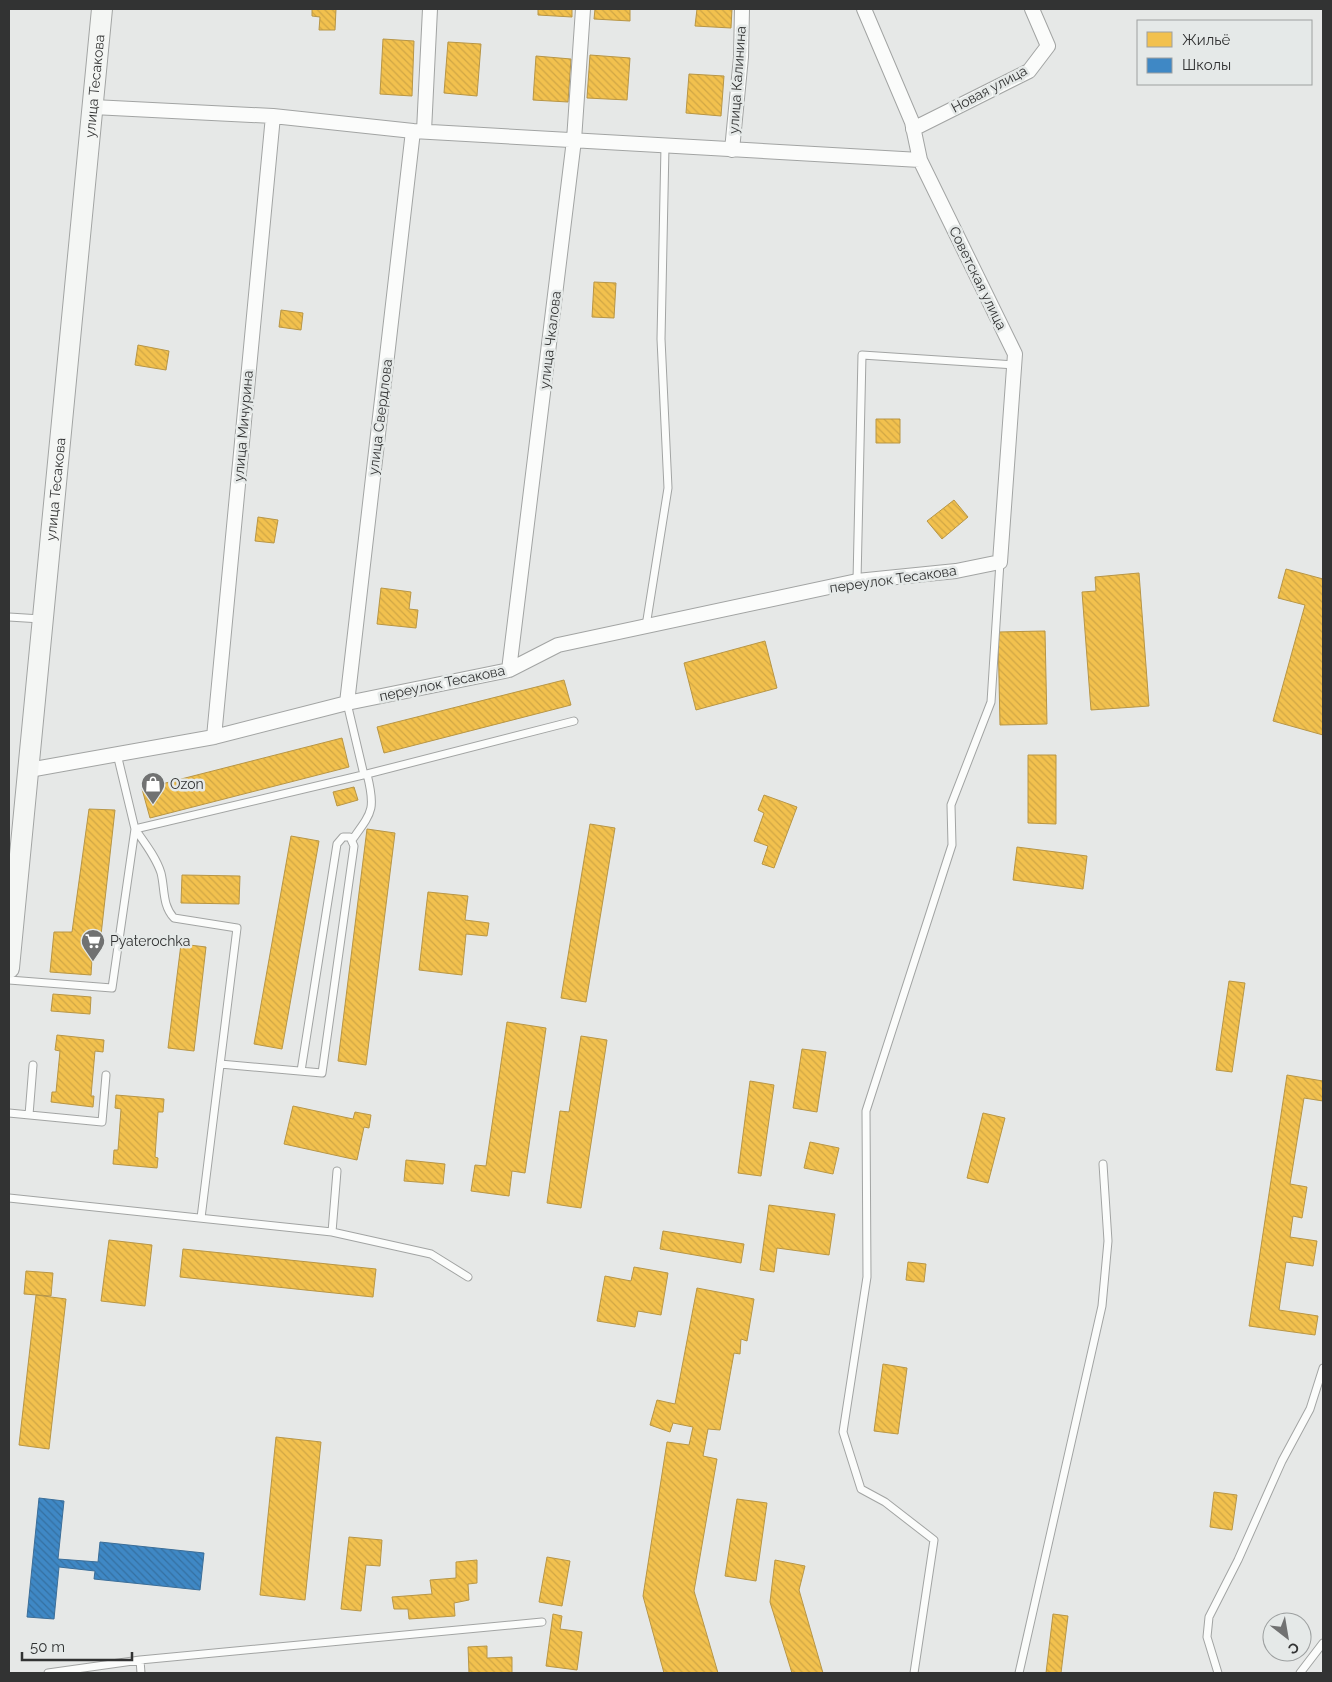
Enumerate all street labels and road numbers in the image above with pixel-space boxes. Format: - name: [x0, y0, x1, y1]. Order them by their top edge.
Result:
- street label: улица Калинина: [725, 25, 749, 135]
- street label: улица Тесакова: [82, 34, 107, 139]
- street label: Новая улица: [948, 62, 1030, 116]
- street label: Советская улица: [946, 224, 1010, 332]
- street label: улица Чкалова: [536, 290, 564, 390]
- street label: улица Свердлова: [365, 358, 395, 476]
- street label: улица Мичурина: [230, 370, 256, 482]
- street label: улица Тесакова: [42, 437, 68, 542]
- street label: переулок Тесакова: [829, 562, 957, 596]
- street label: переулок Тесакова: [378, 662, 506, 704]

